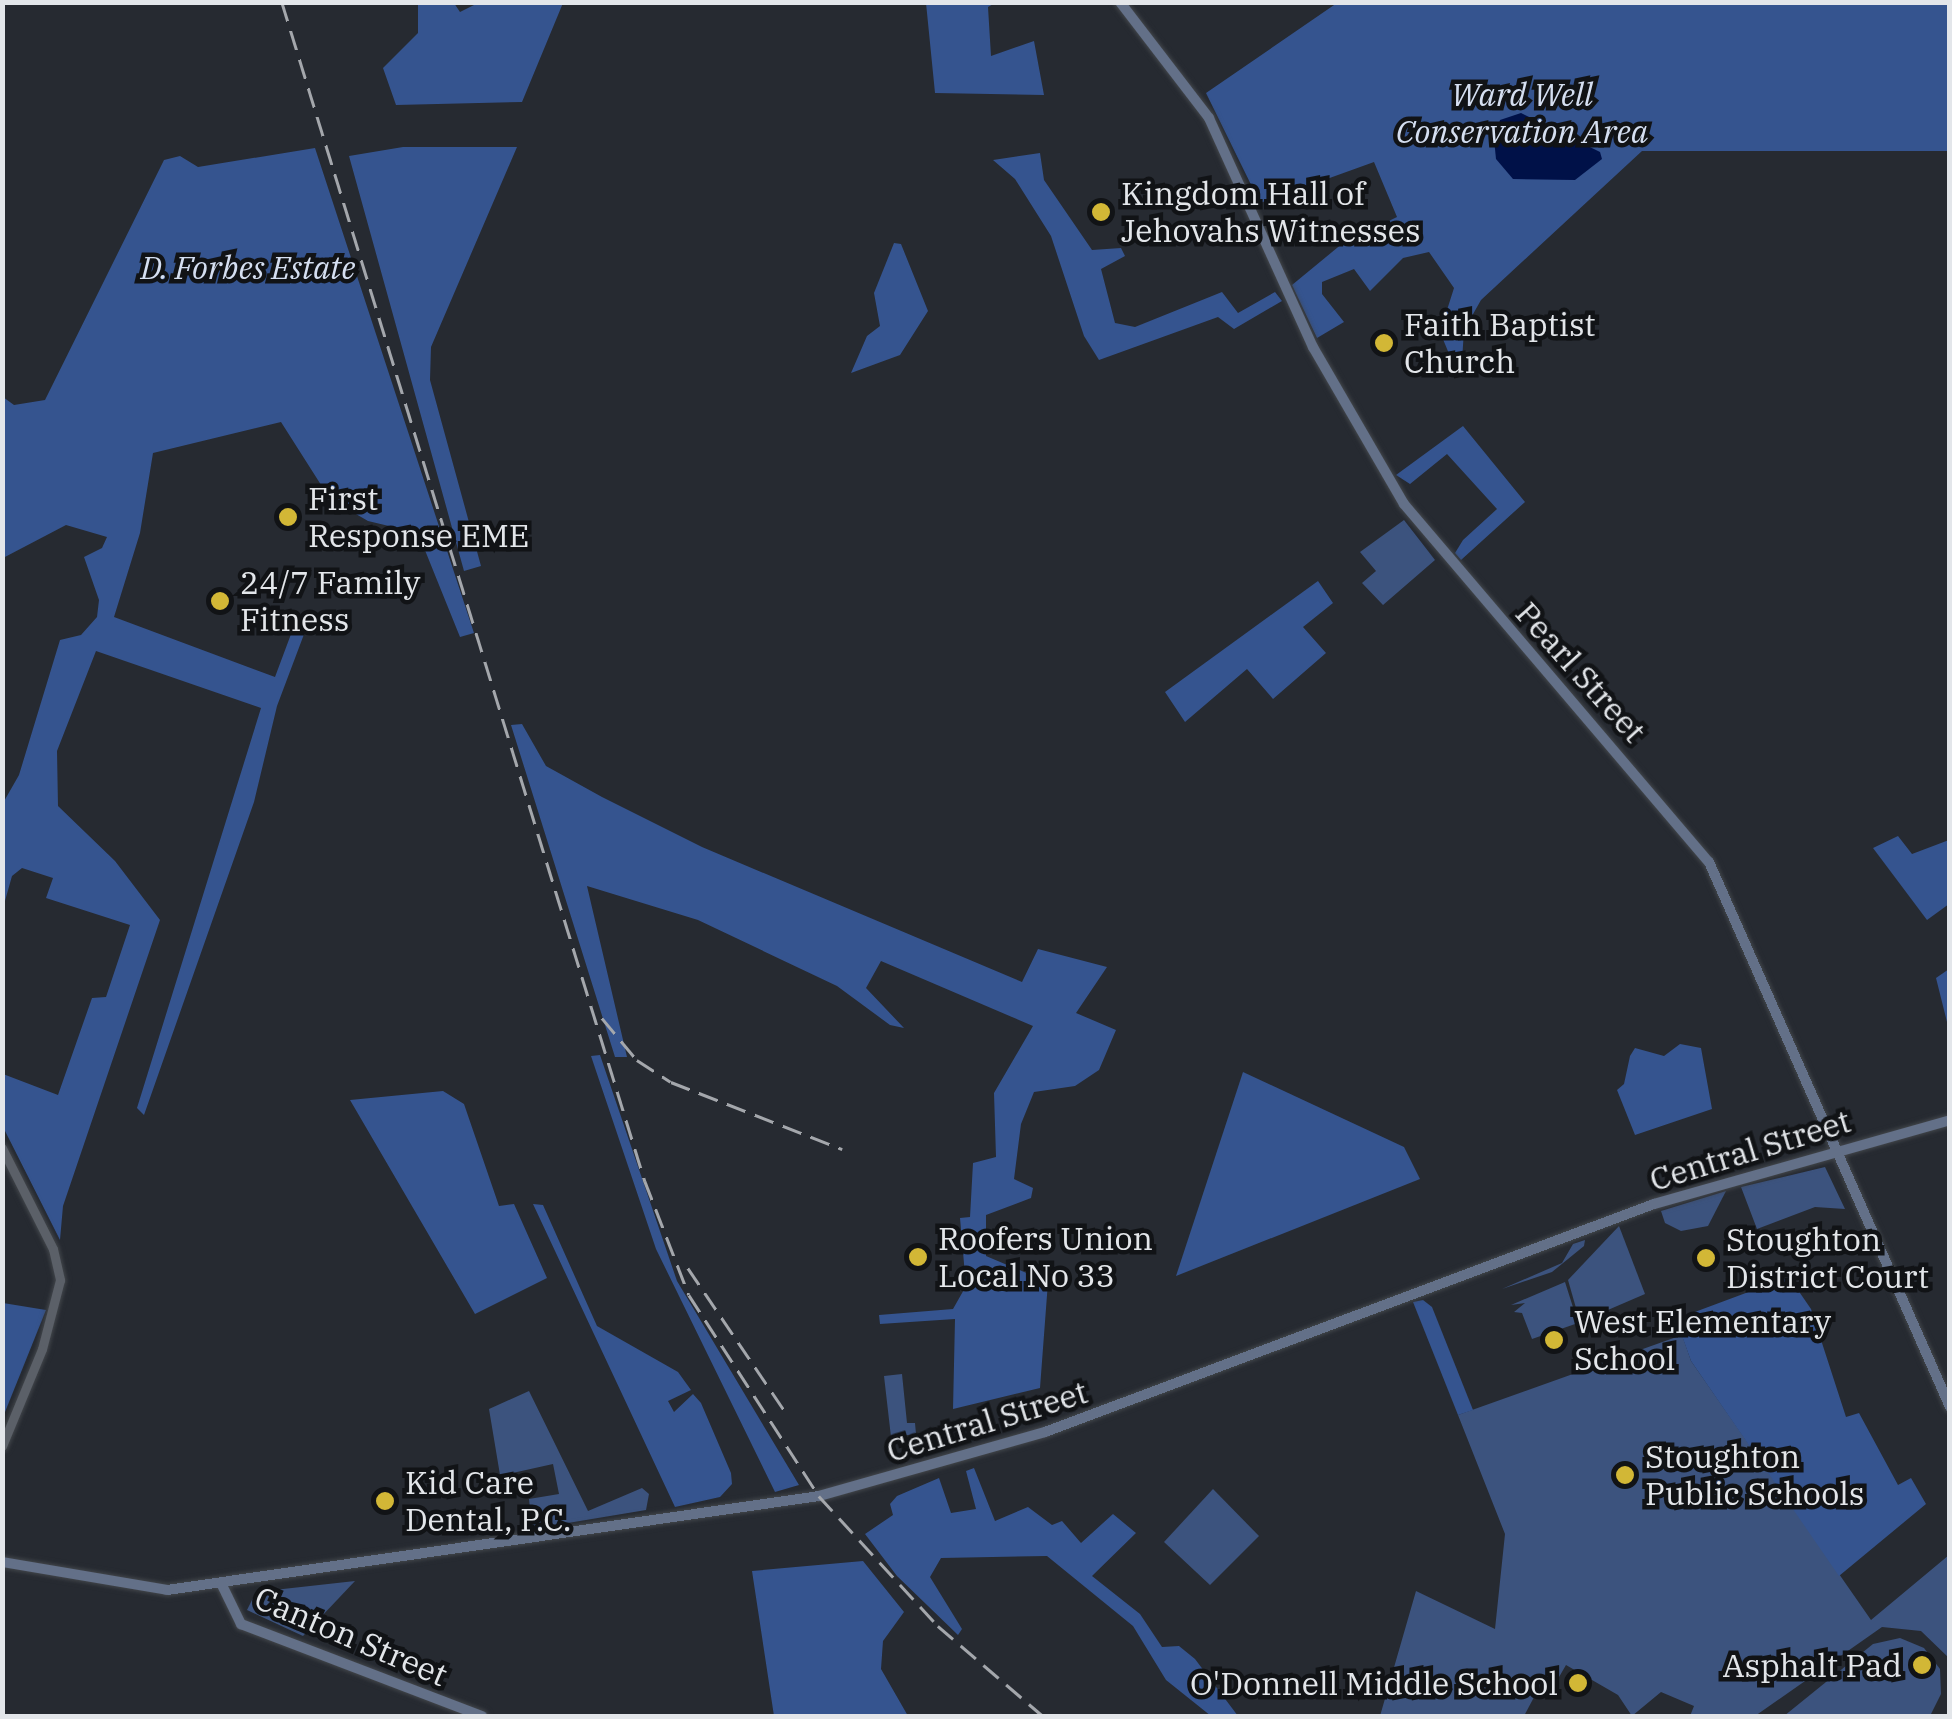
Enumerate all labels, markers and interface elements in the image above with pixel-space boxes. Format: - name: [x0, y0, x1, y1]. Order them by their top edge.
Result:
- park label: Ward Well Conservation Area: [1396, 76, 1648, 151]
- place label: Kingdom Hall of Jehovahs Witnesses: [1121, 175, 1421, 250]
- marker: Kingdom Hall of Jehovahs Witnesses: [1090, 201, 1112, 223]
- park label: D. Forbes Estate: [140, 248, 356, 286]
- place label: Faith Baptist Church: [1404, 306, 1596, 381]
- marker: Faith Baptist Church: [1373, 332, 1395, 354]
- place label: First Response EME: [308, 480, 529, 555]
- marker: First Response EME: [277, 506, 299, 528]
- place label: 24/7 Family Fitness: [240, 564, 420, 639]
- marker: 24/7 Family Fitness: [209, 590, 231, 612]
- street label: Pearl Street: [1508, 594, 1654, 750]
- street label: Central Street: [1645, 1101, 1855, 1199]
- place label: Roofers Union Local No 33: [938, 1220, 1153, 1295]
- place label: Stoughton District Court: [1726, 1221, 1929, 1296]
- marker: Roofers Union Local No 33: [907, 1246, 929, 1268]
- marker: Stoughton District Court: [1695, 1247, 1717, 1269]
- place label: West Elementary School: [1574, 1303, 1831, 1378]
- marker: West Elementary School: [1543, 1329, 1565, 1351]
- street label: Central Street: [882, 1372, 1092, 1470]
- place label: Stoughton Public Schools: [1645, 1438, 1864, 1513]
- place label: Kid Care Dental, P.C.: [405, 1464, 571, 1539]
- marker: Stoughton Public Schools: [1614, 1464, 1636, 1486]
- marker: Kid Care Dental, P.C.: [374, 1490, 396, 1512]
- street label: Canton Street: [249, 1578, 453, 1694]
- place label: Asphalt Pad: [1723, 1646, 1902, 1684]
- marker: Asphalt Pad: [1911, 1654, 1933, 1676]
- place label: O'Donnell Middle School: [1190, 1664, 1558, 1702]
- marker: O'Donnell Middle School: [1567, 1672, 1589, 1694]

